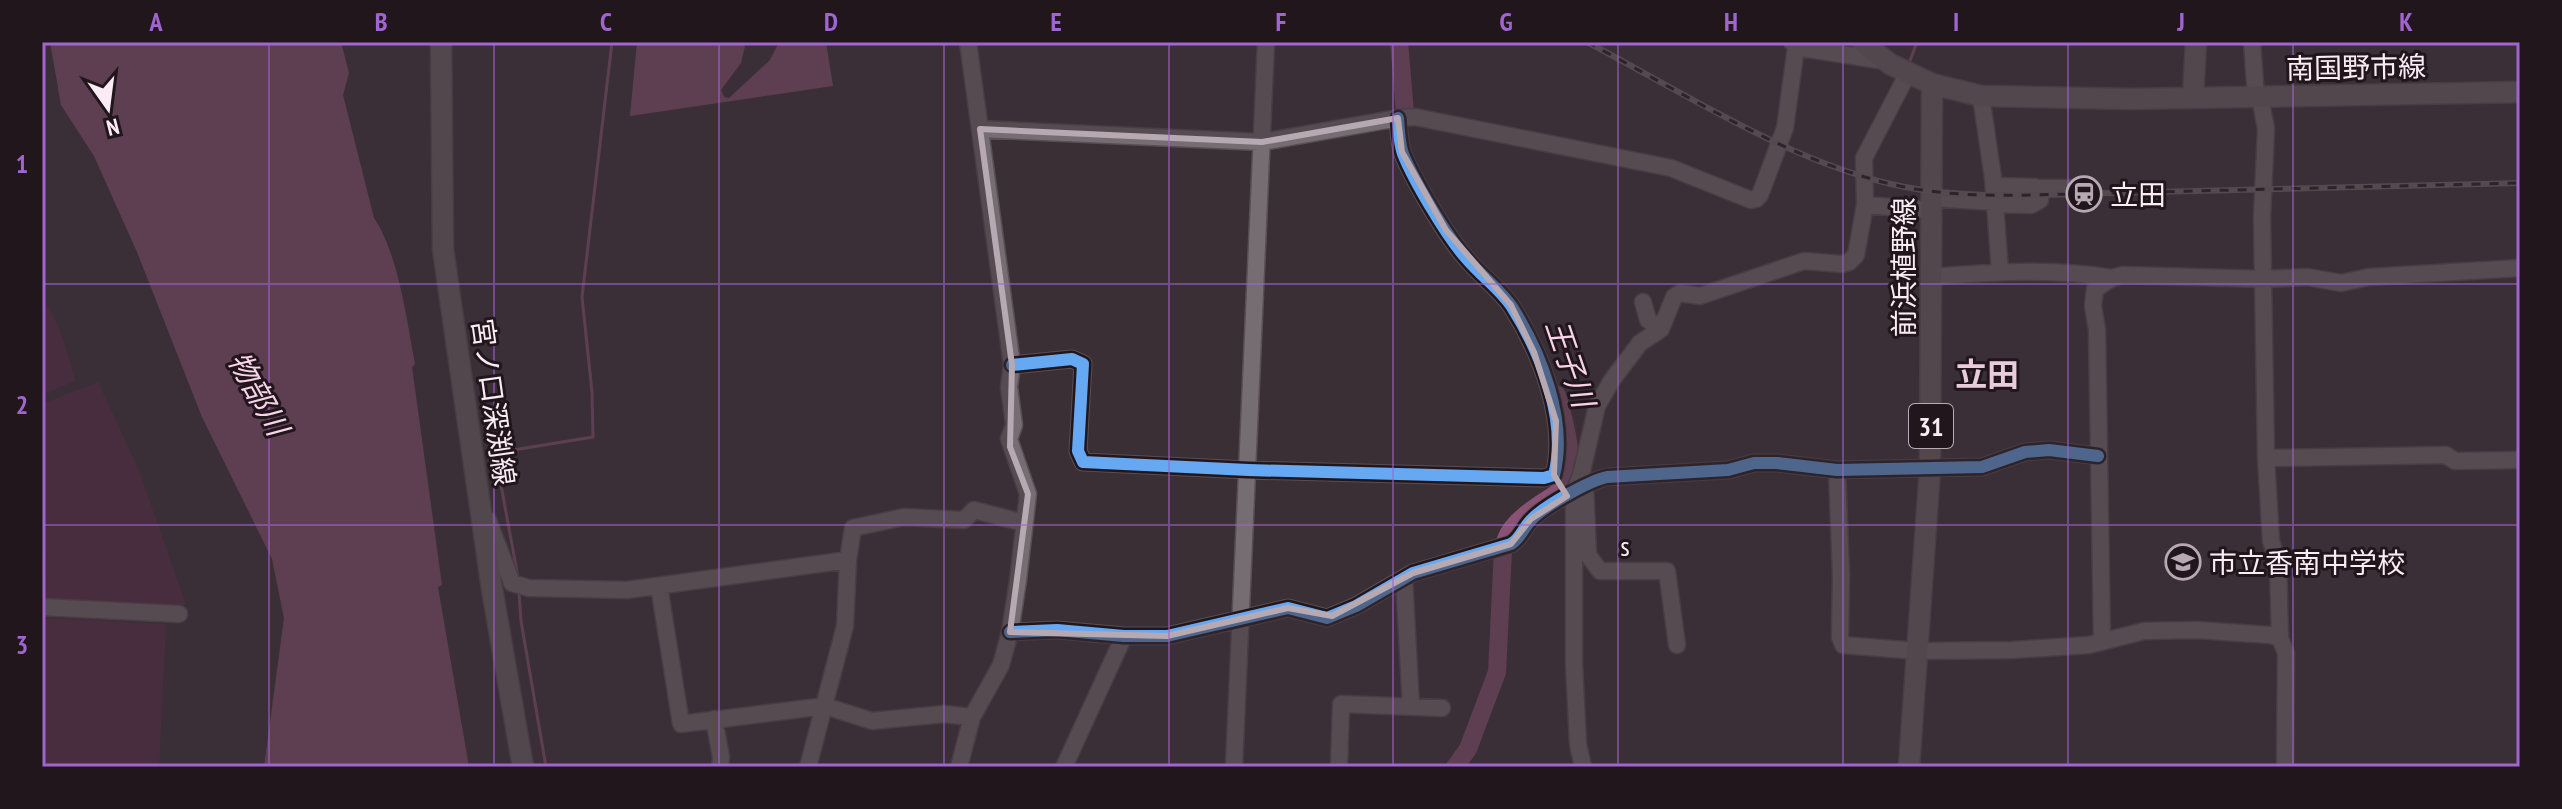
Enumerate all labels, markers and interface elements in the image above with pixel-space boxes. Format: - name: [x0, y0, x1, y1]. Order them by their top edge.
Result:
- text: A: [148, 5, 163, 38]
- text: B: [375, 5, 388, 38]
- text: C: [600, 5, 612, 38]
- text: D: [824, 5, 838, 38]
- text: E: [1050, 5, 1062, 38]
- text: F: [1276, 5, 1287, 38]
- text: G: [1499, 5, 1513, 38]
- text: H: [1724, 5, 1738, 38]
- text: I: [1953, 5, 1959, 38]
- text: J: [2176, 5, 2185, 38]
- text: K: [2399, 5, 2413, 38]
- street label: 南国野市線: [2286, 47, 2426, 87]
- north arrow: [68, 68, 148, 148]
- text: N: [104, 112, 122, 142]
- text: 1: [16, 147, 28, 180]
- station icon: 立田: [2065, 175, 2103, 213]
- place label: 立田: [2110, 176, 2166, 213]
- street label: 前浜植野線: [1885, 197, 1922, 337]
- water label: 王子川: [1538, 314, 1605, 415]
- street label: 宮ノ口深渕線: [464, 316, 524, 488]
- water label: 物部川: [220, 344, 299, 444]
- district label: 立田: [1955, 353, 2019, 395]
- text: 2: [16, 388, 28, 421]
- road number: 31: [1909, 404, 1953, 448]
- street label: s: [1620, 527, 1630, 564]
- school or university icon: 市立香南中学校: [2164, 543, 2202, 581]
- place label: 市立香南中学校: [2209, 544, 2405, 581]
- text: 3: [16, 628, 28, 661]

